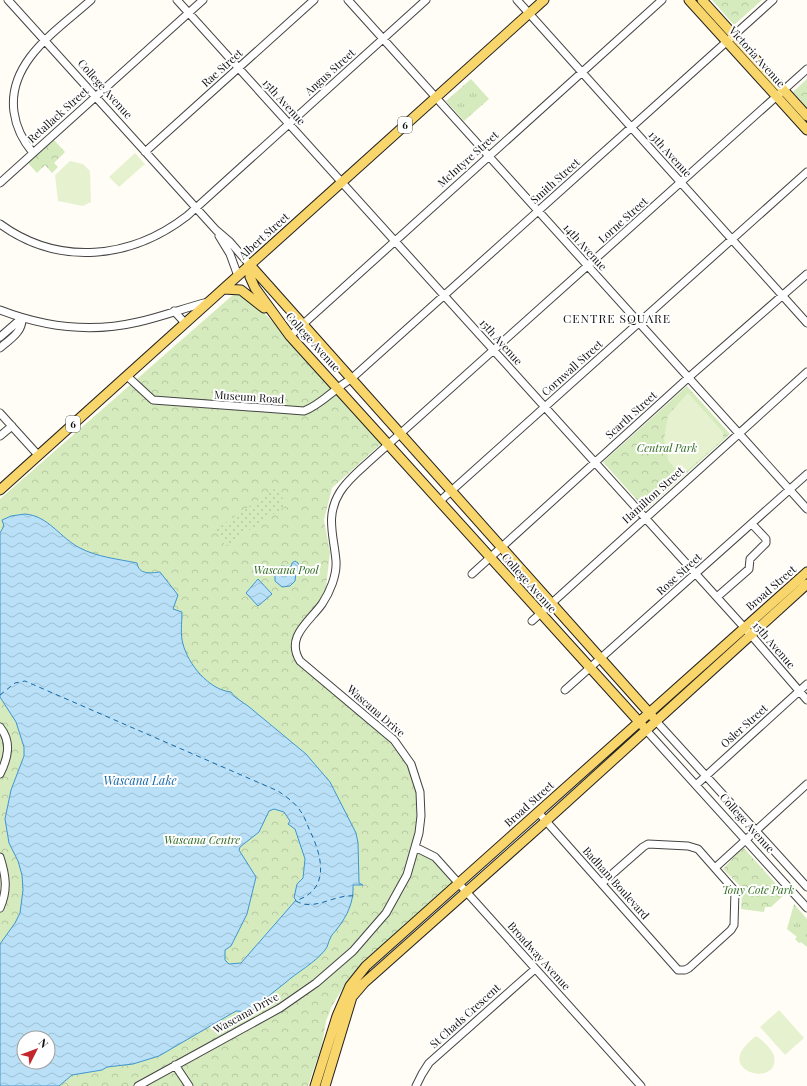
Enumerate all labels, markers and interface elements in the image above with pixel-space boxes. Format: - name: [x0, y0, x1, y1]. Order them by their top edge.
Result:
- street label: Victoria Avenue: [725, 22, 789, 91]
- street label: Rae Street: [198, 45, 246, 90]
- street label: Angus Street: [301, 45, 358, 99]
- street label: College Avenue: [75, 56, 136, 122]
- street label: 15th Avenue: [260, 75, 309, 128]
- street label: Retallack Street: [24, 83, 92, 146]
- road number: 6: [398, 117, 412, 133]
- street label: McIntyre Street: [434, 127, 501, 190]
- street label: 13th Avenue: [645, 127, 696, 181]
- street label: Smith Street: [527, 154, 583, 207]
- street label: Lorne Street: [595, 193, 651, 246]
- street label: Albert Street: [235, 209, 292, 263]
- street label: 14th Avenue: [560, 220, 611, 274]
- street label: College Avenue: [283, 309, 344, 375]
- district label: CENTRE SQUARE: [563, 310, 671, 326]
- street label: 15th Avenue: [477, 315, 526, 368]
- street label: Cornwall Street: [538, 336, 606, 399]
- street label: Museum Road: [213, 387, 285, 406]
- street label: Scarth Street: [602, 387, 660, 442]
- road number: 6: [66, 416, 80, 432]
- park label: Central Park: [637, 440, 697, 455]
- street label: Hamilton Street: [618, 463, 687, 527]
- street label: Rose Street: [653, 549, 705, 598]
- street label: College Avenue: [499, 550, 560, 616]
- park label: Wascana Pool: [254, 562, 319, 577]
- street label: Broad Street: [742, 562, 799, 614]
- street label: 15th Avenue: [750, 618, 799, 672]
- street label: Wascana Drive: [343, 681, 409, 740]
- street label: Osler Street: [717, 700, 771, 751]
- water label: Wascana Lake: [103, 772, 177, 788]
- street label: Broad Street: [501, 777, 557, 830]
- street label: College Avenue: [717, 790, 778, 856]
- park label: Wascana Centre: [164, 832, 240, 847]
- street label: Badham Boulevard: [580, 843, 653, 923]
- park label: Tony Cote Park: [722, 882, 794, 897]
- street label: Broadway Avenue: [505, 918, 574, 993]
- street label: St Chads Crescent: [426, 980, 503, 1051]
- street label: Wascana Drive: [210, 988, 281, 1037]
- north arrow: [16, 1030, 56, 1070]
- text: N: [36, 1035, 52, 1051]

